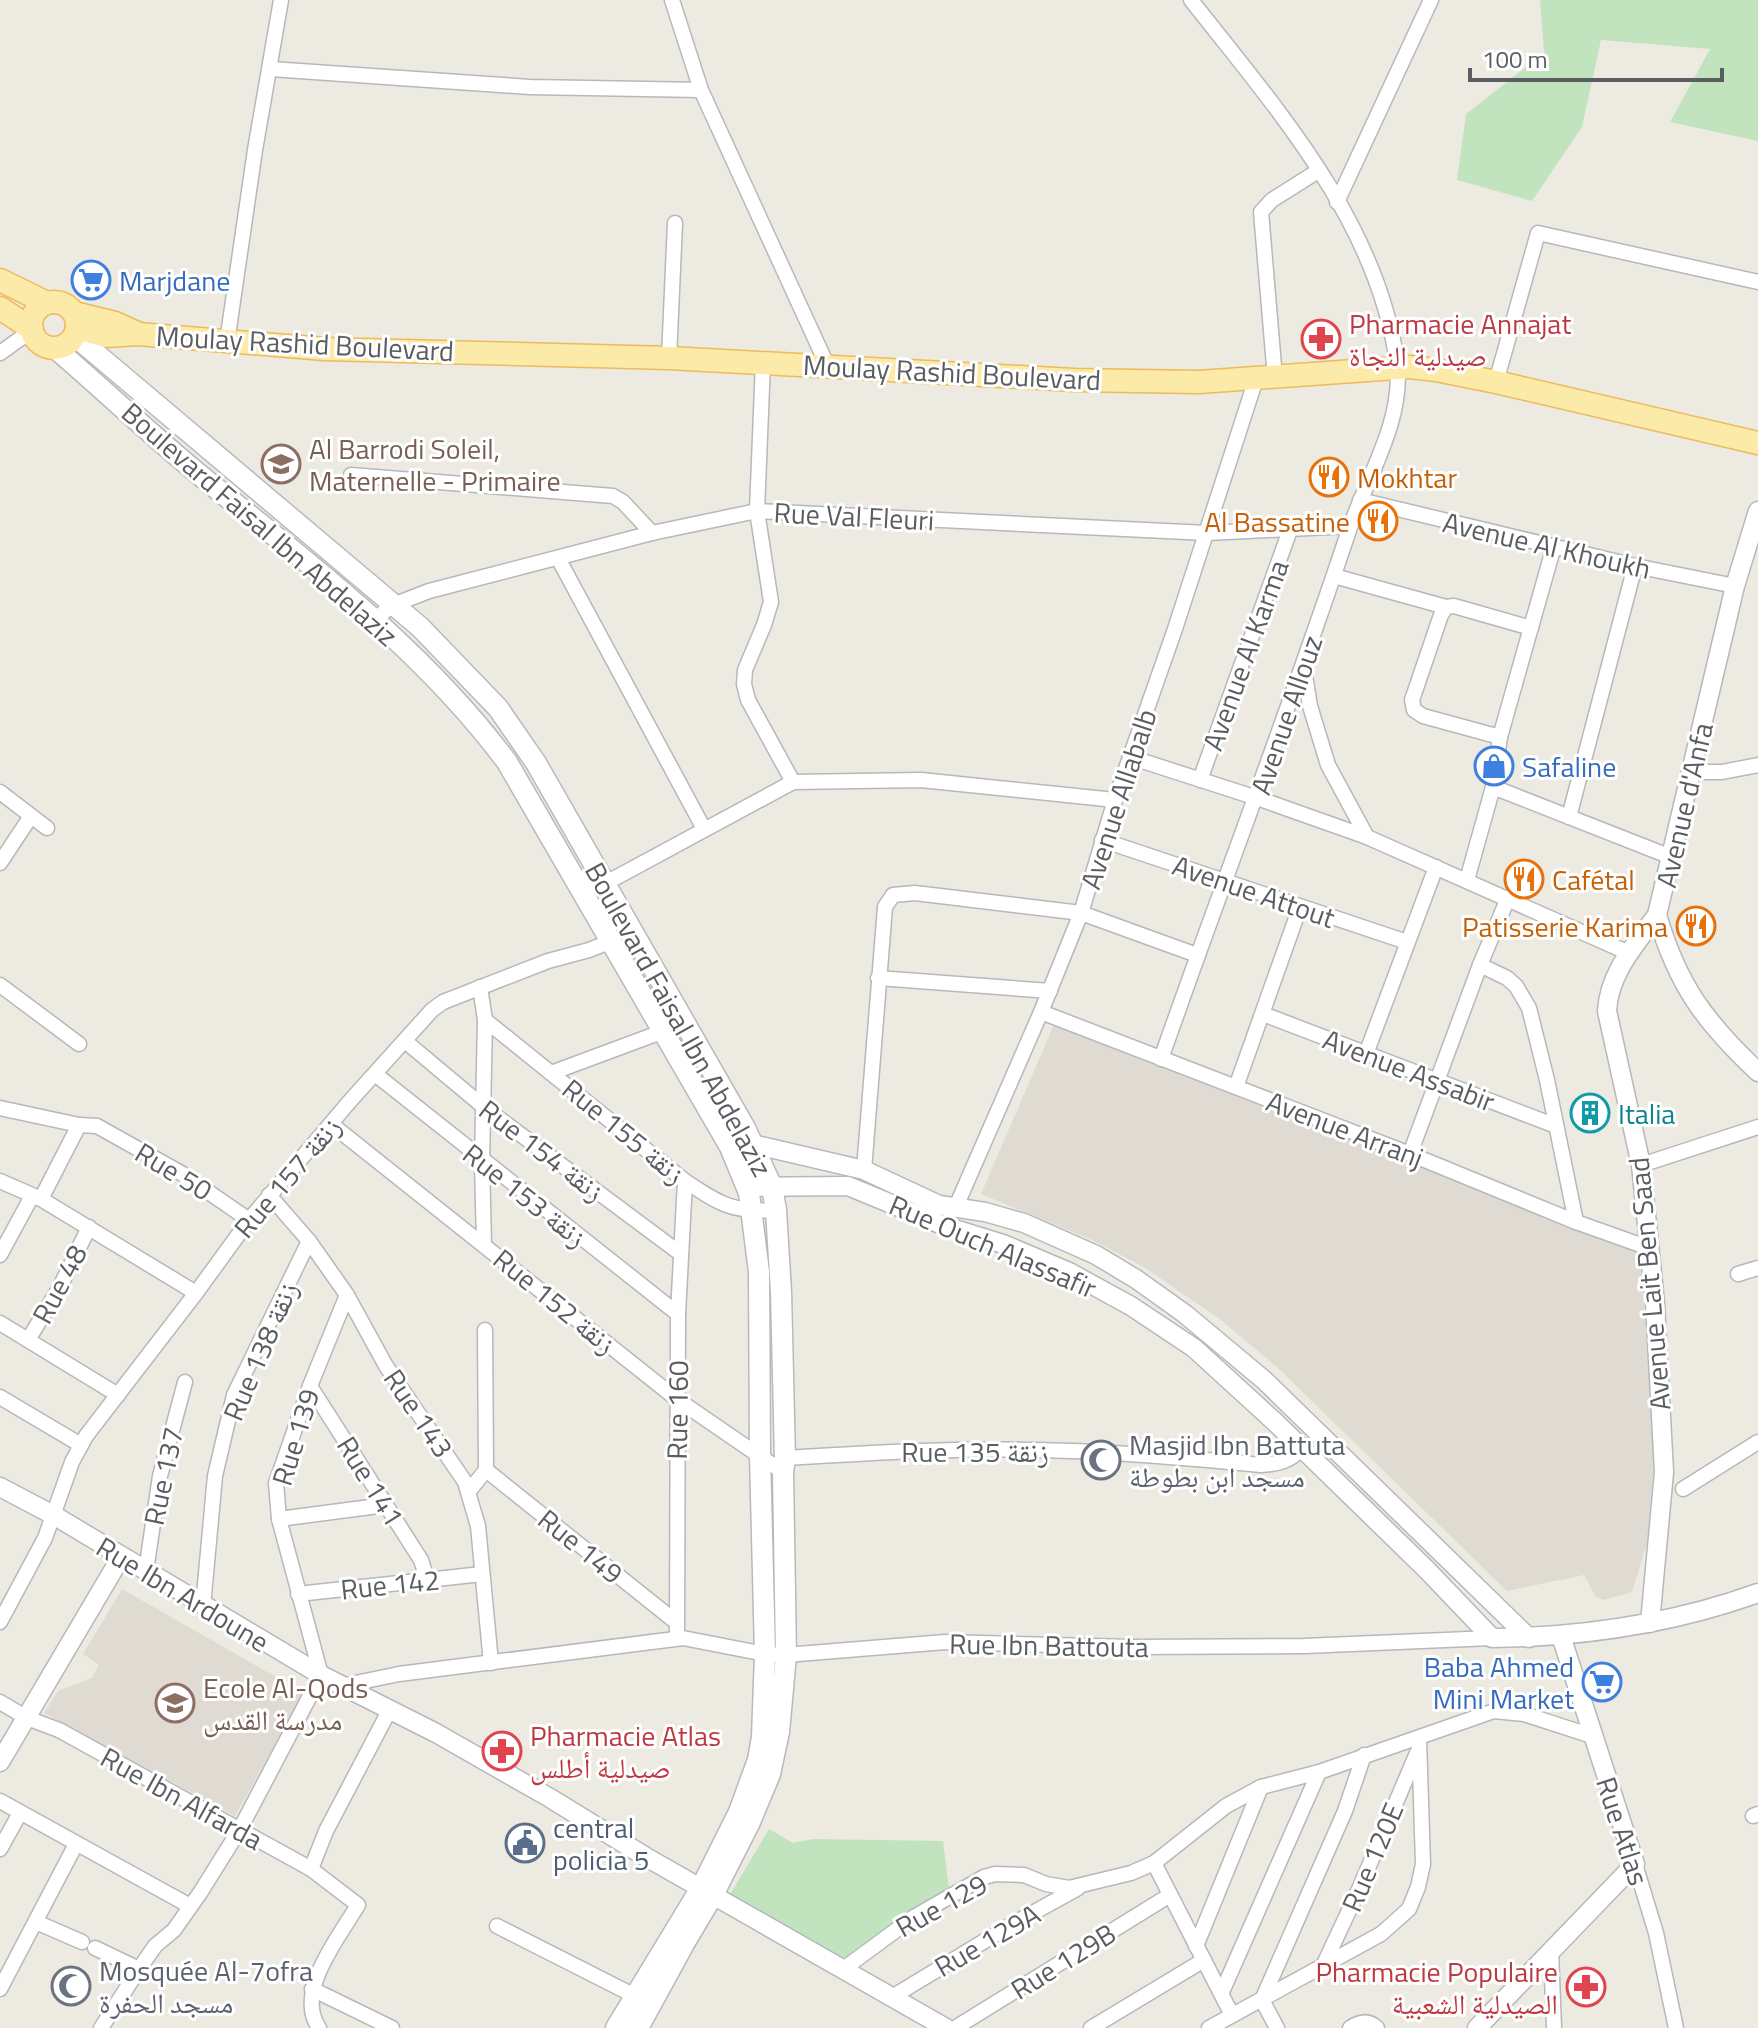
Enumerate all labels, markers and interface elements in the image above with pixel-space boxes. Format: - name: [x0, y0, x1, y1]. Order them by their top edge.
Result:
- scale bar: [1470, 32, 1722, 82]
- text: 100 m: [1482, 41, 1548, 77]
- supermarket icon: Marjdane: [70, 259, 112, 301]
- place label: Marjdane: [119, 259, 230, 302]
- place label: Pharmacie Annajat صيدلية النجاة: [1349, 302, 1571, 377]
- street label: Moulay Rashid Boulevard: [155, 314, 455, 372]
- pharmacy icon: Pharmacie Annajat صيدلية النجاة: [1300, 318, 1342, 360]
- street label: Moulay Rashid Boulevard: [802, 343, 1102, 401]
- street label: Boulevard Faisal Ibn Abdelaziz: [112, 392, 408, 656]
- place label: Al Barrodi Soleil, Maternelle - Primaire: [309, 427, 561, 502]
- school or university icon: Al Barrodi Soleil, Maternelle - Primaire: [260, 443, 302, 485]
- restaurant icon: Mokhtar: [1308, 456, 1350, 498]
- place label: Mokhtar: [1357, 456, 1457, 499]
- street label: Rue Val Fleuri: [773, 490, 935, 542]
- place label: Al Bassatine: [1204, 500, 1350, 543]
- restaurant icon: Al Bassatine: [1357, 500, 1399, 542]
- street label: Avenue Al Khoukh: [1439, 500, 1655, 590]
- street label: Avenue Al Karma: [1191, 554, 1299, 756]
- street label: Avenue Allouz: [1239, 630, 1333, 800]
- street label: Avenue Allabalb: [1069, 703, 1167, 895]
- street label: Avenue d'Anfa: [1644, 718, 1724, 892]
- shop icon: Safaline: [1473, 745, 1515, 787]
- place label: Safaline: [1522, 745, 1616, 788]
- street label: Avenue Attout: [1167, 843, 1341, 939]
- street label: Boulevard Faisal Ibn Abdelaziz: [574, 854, 784, 1184]
- restaurant icon: Cafétal: [1503, 858, 1545, 900]
- place label: Cafétal: [1552, 858, 1635, 901]
- place label: Patisserie Karima: [1462, 905, 1668, 948]
- restaurant icon: Patisserie Karima: [1675, 905, 1717, 947]
- street label: Avenue Assabir: [1317, 1017, 1502, 1123]
- street label: Rue 155 زنقة: [553, 1068, 695, 1194]
- street label: Avenue Arranj: [1260, 1079, 1430, 1179]
- street label: Rue 154 زنقة: [470, 1088, 614, 1212]
- building icon: Italia: [1569, 1092, 1611, 1134]
- place label: Italia: [1618, 1092, 1675, 1135]
- street label: Rue 157 زنقة: [223, 1107, 351, 1247]
- street label: Rue 50: [127, 1131, 221, 1211]
- street label: Rue 153 زنقة: [454, 1133, 596, 1257]
- street label: Avenue Lait Ben Saad: [1617, 1156, 1681, 1412]
- street label: Rue Ouch Alassafir: [883, 1183, 1104, 1309]
- street label: Rue 48: [20, 1237, 98, 1331]
- street label: Rue 152 زنقة: [484, 1238, 626, 1364]
- street label: Rue 138 زنقة: [211, 1275, 309, 1427]
- street label: Rue 143: [373, 1360, 465, 1466]
- street label: Rue 160: [655, 1360, 699, 1460]
- street label: Rue 139: [260, 1383, 330, 1491]
- street label: Rue 137: [132, 1423, 194, 1529]
- place label: Masjid Ibn Battuta مسجد ابن بطوطة: [1129, 1423, 1345, 1498]
- street label: Rue 141: [326, 1427, 416, 1535]
- street label: Rue 135 زنقة: [901, 1430, 1049, 1473]
- mosque icon: Masjid Ibn Battuta مسجد ابن بطوطة: [1080, 1439, 1122, 1481]
- street label: Rue 149: [529, 1498, 633, 1594]
- street label: Rue Ibn Ardoune: [88, 1525, 278, 1663]
- street label: Rue 142: [338, 1557, 442, 1611]
- street label: Rue Ibn Battouta: [949, 1622, 1149, 1668]
- place label: Baba Ahmed Mini Market: [1424, 1645, 1574, 1720]
- supermarket icon: Baba Ahmed Mini Market: [1581, 1661, 1623, 1703]
- place label: Ecole Al-Qods مدرسة القدس: [203, 1666, 368, 1741]
- school or university icon: Ecole Al-Qods مدرسة القدس: [154, 1682, 196, 1724]
- place label: Pharmacie Atlas صيدلية أطلس: [530, 1714, 721, 1789]
- pharmacy icon: Pharmacie Atlas صيدلية أطلس: [481, 1730, 523, 1772]
- street label: Rue Ibn Alfarda: [93, 1736, 271, 1860]
- street label: Rue Atlas: [1585, 1771, 1661, 1891]
- street label: Rue 120E: [1330, 1796, 1414, 1918]
- place label: central policia 5: [553, 1806, 649, 1881]
- public building icon: central policia 5: [504, 1822, 546, 1864]
- street label: Rue 129: [887, 1862, 995, 1948]
- street label: Rue 129A: [926, 1892, 1048, 1988]
- street label: Rue 129B: [1002, 1912, 1124, 2010]
- place label: Mosquée Al-7ofra مسجد الحفرة: [99, 1949, 313, 2024]
- place label: Pharmacie Populaire الصيدلية الشعبية: [1315, 1950, 1558, 2025]
- mosque icon: Mosquée Al-7ofra مسجد الحفرة: [50, 1965, 92, 2007]
- pharmacy icon: Pharmacie Populaire الصيدلية الشعبية: [1565, 1966, 1607, 2008]

